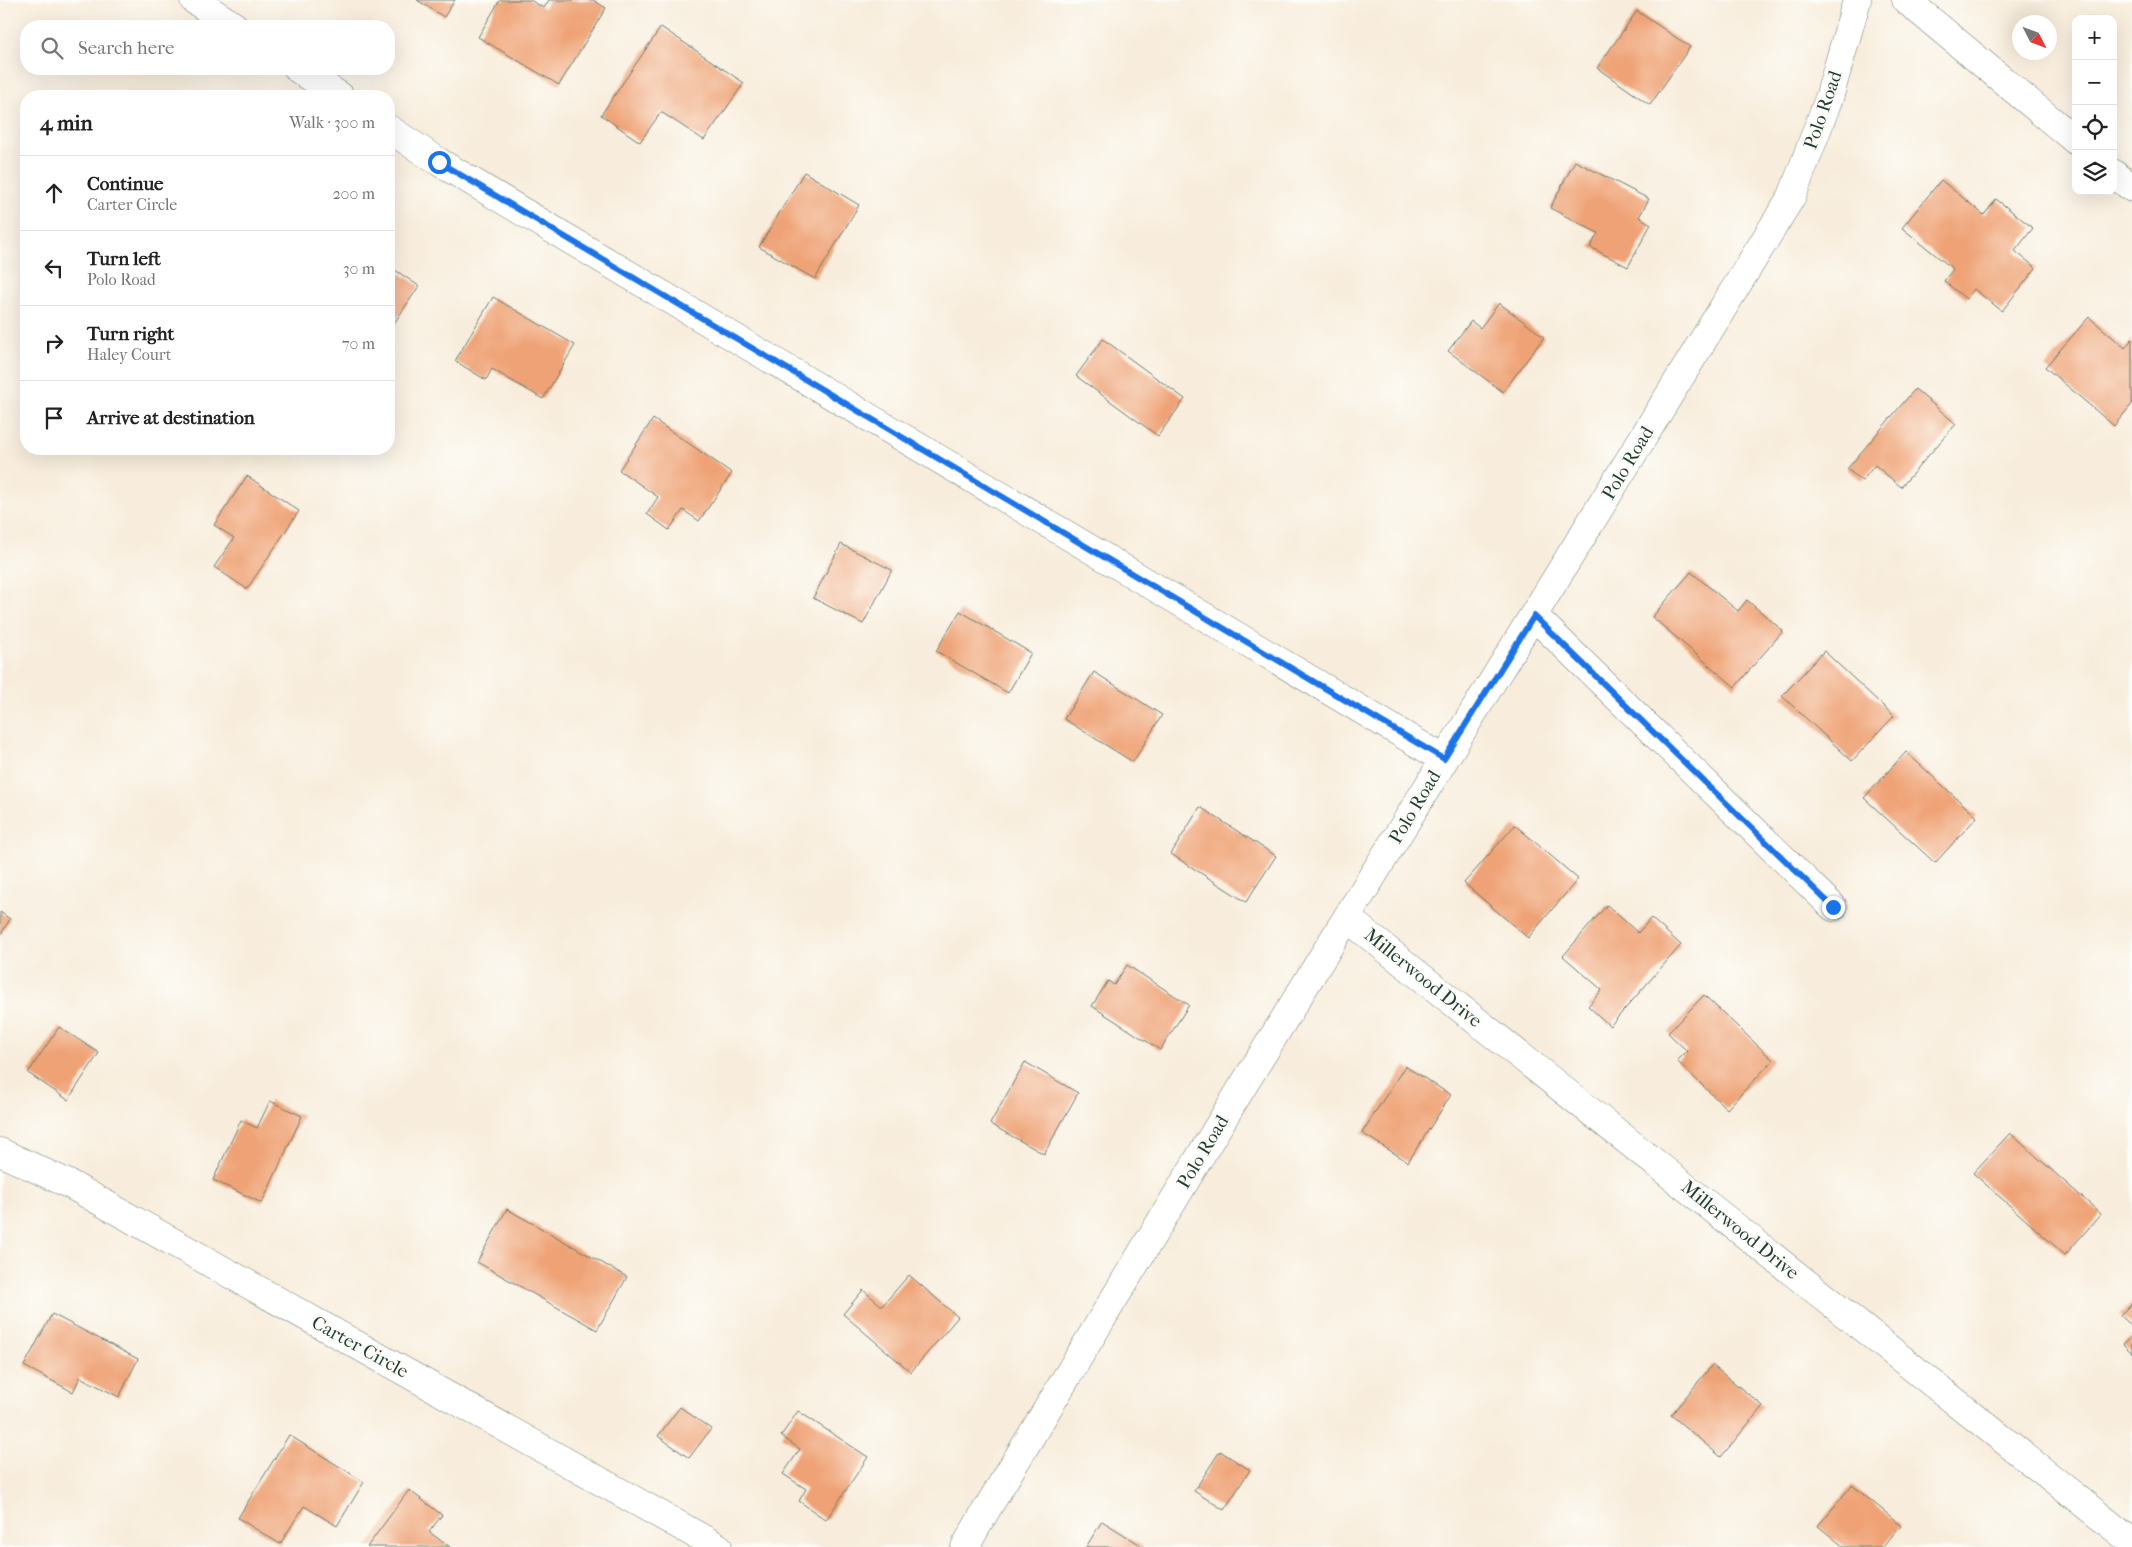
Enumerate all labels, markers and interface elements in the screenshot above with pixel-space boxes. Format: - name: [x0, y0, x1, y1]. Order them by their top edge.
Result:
- north arrow: [2012, 15, 2057, 60]
- map controls: [2072, 15, 2117, 195]
- button: +: [2072, 15, 2117, 60]
- search box: [20, 20, 395, 75]
- icon: search: [38, 34, 66, 62]
- text: Search here: [78, 37, 174, 59]
- button: −: [2072, 60, 2117, 105]
- street label: Polo Road: [1799, 67, 1847, 152]
- button: locate: [2072, 105, 2117, 150]
- text: 4 min: [40, 111, 93, 135]
- text: Walk · 300 m: [289, 113, 375, 132]
- button: layers: [2072, 150, 2117, 195]
- route start: [428, 151, 451, 174]
- text: Continue: [87, 173, 163, 195]
- icon: ahead: [40, 179, 68, 207]
- text: 200 m: [332, 184, 375, 203]
- text: Carter Circle: [87, 195, 177, 214]
- text: Turn left: [87, 248, 161, 270]
- icon: left: [40, 254, 68, 282]
- text: 30 m: [343, 259, 375, 278]
- text: Polo Road: [87, 270, 156, 289]
- text: Turn right: [87, 323, 174, 345]
- icon: right: [40, 329, 68, 357]
- text: 70 m: [342, 334, 375, 353]
- text: Haley Court: [87, 345, 171, 364]
- icon: arrive: [40, 404, 68, 432]
- text: Arrive at destination: [87, 407, 255, 429]
- street label: Polo Road: [1598, 422, 1659, 504]
- street label: Polo Road: [1385, 766, 1446, 848]
- route end: [1822, 896, 1845, 919]
- street label: Millerwood Drive: [1360, 924, 1486, 1032]
- street label: Polo Road: [1173, 1111, 1234, 1193]
- street label: Millerwood Drive: [1677, 1176, 1803, 1284]
- street label: Carter Circle: [308, 1311, 412, 1383]

